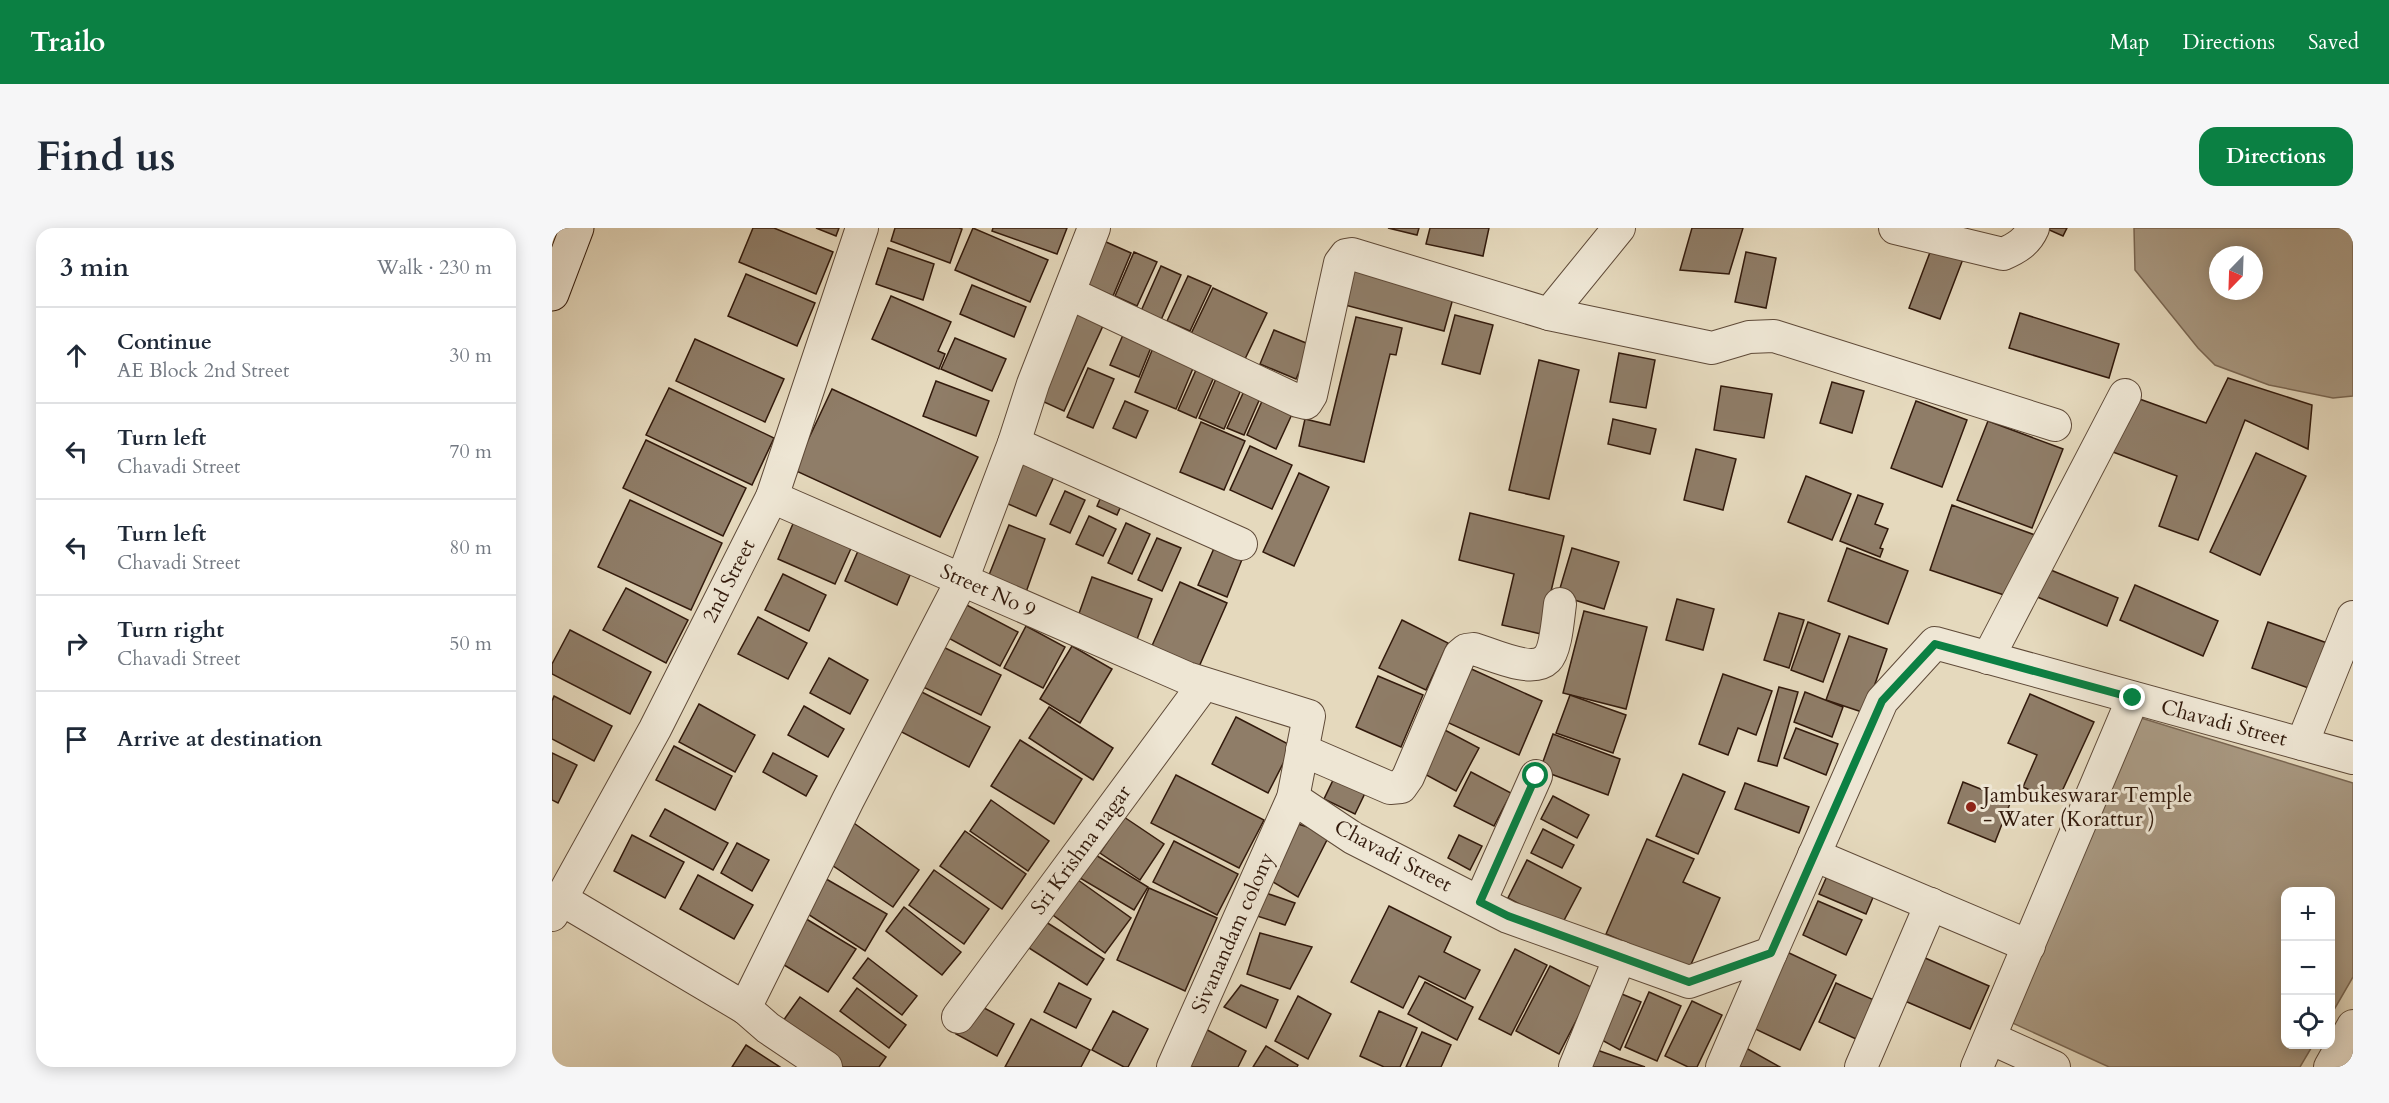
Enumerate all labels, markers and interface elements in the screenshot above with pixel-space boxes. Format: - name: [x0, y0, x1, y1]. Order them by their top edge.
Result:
- text: Trailo: [30, 23, 105, 61]
- text: Map: [2109, 28, 2149, 57]
- text: Directions: [2182, 28, 2275, 57]
- text: Saved: [2308, 28, 2359, 57]
- button: Directions: [2199, 127, 2353, 186]
- text: Find us: [36, 128, 176, 185]
- north arrow: [2209, 246, 2263, 300]
- text: 3 min: [60, 250, 129, 285]
- text: Walk · 230 m: [377, 254, 492, 281]
- text: Continue: [117, 327, 212, 357]
- icon: ahead: [60, 339, 93, 372]
- text: 30 m: [449, 342, 492, 369]
- text: AE Block 2nd Street: [117, 357, 289, 384]
- text: Turn left: [117, 423, 206, 453]
- icon: left: [60, 435, 93, 468]
- text: 70 m: [449, 438, 492, 465]
- text: Chavadi Street: [117, 453, 240, 480]
- text: Turn left: [117, 519, 206, 549]
- icon: left: [60, 531, 93, 564]
- text: 80 m: [449, 534, 492, 561]
- street label: 2nd Street: [696, 534, 763, 628]
- text: Chavadi Street: [117, 549, 240, 576]
- street label: Street No 9: [936, 557, 1041, 625]
- text: Turn right: [117, 615, 224, 645]
- icon: right: [60, 627, 93, 660]
- text: 50 m: [449, 630, 492, 657]
- text: Chavadi Street: [117, 645, 240, 672]
- route end: [2119, 684, 2145, 710]
- street label: Chavadi Street: [2158, 692, 2291, 754]
- icon: arrive: [60, 723, 93, 756]
- text: Arrive at destination: [117, 724, 322, 754]
- route start: [1522, 762, 1548, 788]
- street label: Sri Krishna nagar: [1024, 779, 1138, 921]
- place label: Jambukeswarar Temple - Water (Korattur ): [1980, 781, 2192, 834]
- marker: Jambukeswarar Temple - Water (Korattur ): [1964, 800, 1978, 814]
- street label: Chavadi Street: [1329, 813, 1457, 899]
- street label: Sivanandam colony: [1184, 848, 1282, 1018]
- map controls: [2281, 887, 2335, 1049]
- button: +: [2281, 887, 2335, 941]
- button: −: [2281, 941, 2335, 995]
- button: locate: [2281, 995, 2335, 1049]

